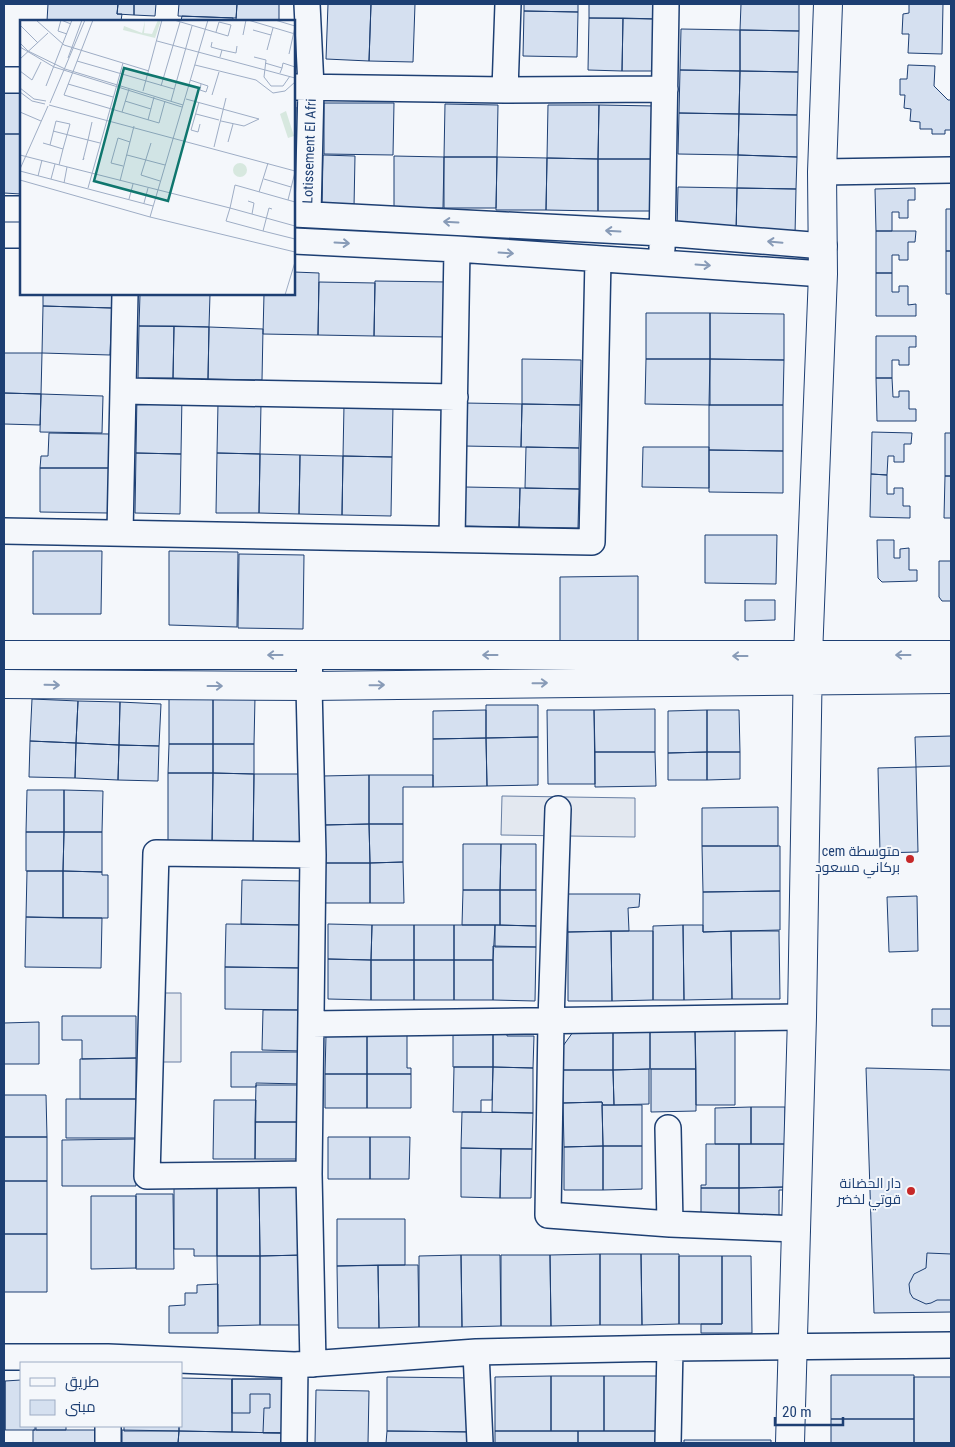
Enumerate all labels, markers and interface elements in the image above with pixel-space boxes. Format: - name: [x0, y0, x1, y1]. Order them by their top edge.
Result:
- inset map: [20, 20, 295, 295]
- street label: Lotissement El Afri: [299, 98, 319, 204]
- one-way arrow: [443, 217, 459, 226]
- one-way arrow: [605, 226, 621, 235]
- one-way arrow: [767, 237, 783, 247]
- one-way arrow: [334, 239, 350, 248]
- one-way arrow: [498, 248, 514, 257]
- one-way arrow: [695, 260, 711, 270]
- one-way arrow: [267, 650, 284, 660]
- one-way arrow: [482, 650, 498, 660]
- one-way arrow: [895, 650, 911, 660]
- one-way arrow: [732, 651, 748, 661]
- one-way arrow: [532, 679, 548, 688]
- one-way arrow: [44, 680, 60, 690]
- one-way arrow: [206, 681, 223, 691]
- one-way arrow: [369, 681, 385, 690]
- place label: cem متوسطة بركاني مسعود: [815, 843, 900, 879]
- marker: cem متوسطة بركاني مسعود: [904, 853, 916, 865]
- place label: دار الحضانة قوتي لخضر: [836, 1175, 901, 1211]
- marker: دار الحضانة قوتي لخضر: [905, 1185, 917, 1197]
- legend: [20, 1362, 182, 1427]
- text: طريق: [65, 1373, 99, 1392]
- scale bar: [775, 1394, 842, 1426]
- text: مبنى: [65, 1398, 96, 1417]
- text: 20 m: [782, 1403, 812, 1421]

